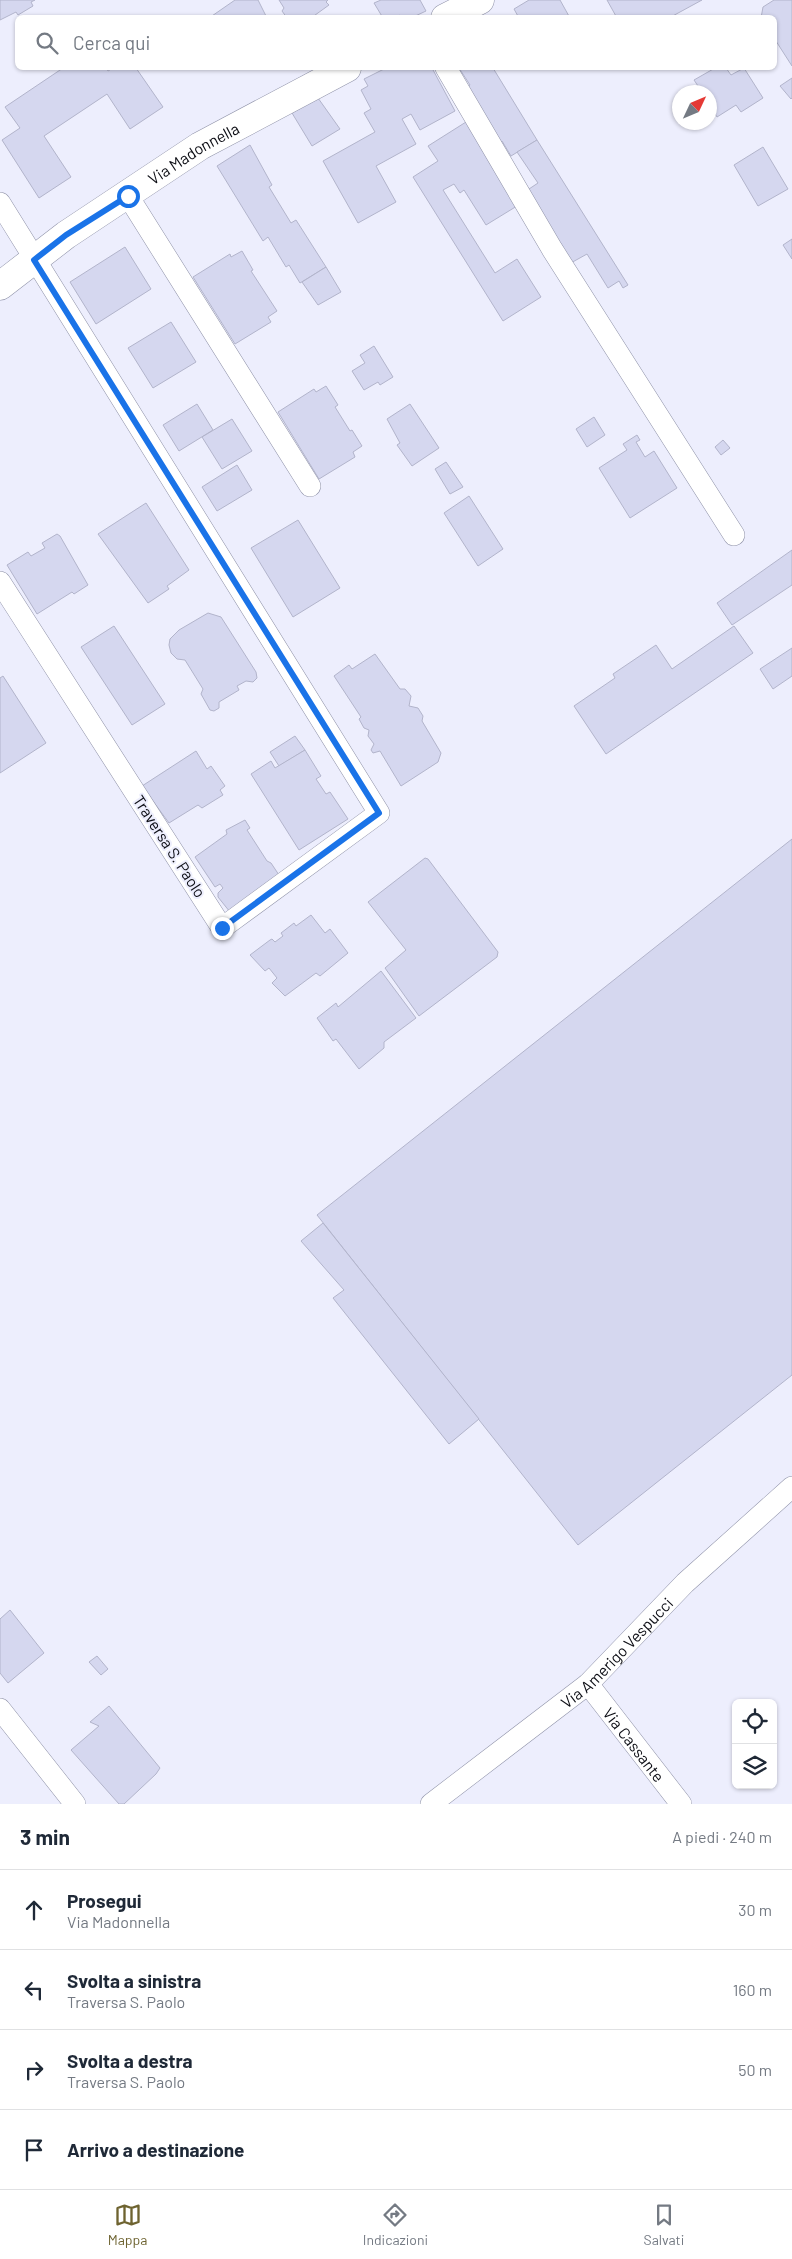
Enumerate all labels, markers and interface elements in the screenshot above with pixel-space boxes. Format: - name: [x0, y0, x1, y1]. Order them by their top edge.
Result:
- search box: [15, 15, 777, 70]
- icon: search: [33, 29, 61, 57]
- text: Cerca qui: [73, 31, 150, 54]
- north arrow: [672, 85, 717, 130]
- street label: Via Madonnella: [144, 118, 242, 188]
- route start: [117, 185, 140, 208]
- street label: Traversa S. Paolo: [130, 791, 210, 901]
- route end: [211, 917, 234, 940]
- street label: Via Amerigo Vespucci: [556, 1593, 676, 1711]
- map controls: [732, 1699, 777, 1789]
- button: locate: [732, 1699, 777, 1744]
- street label: Via Cassante: [600, 1703, 669, 1785]
- button: layers: [732, 1744, 777, 1789]
- text: 3 min: [20, 1824, 70, 1849]
- text: A piedi · 240 m: [672, 1827, 772, 1846]
- text: Prosegui: [67, 1889, 142, 1912]
- icon: ahead: [20, 1896, 48, 1924]
- text: 30 m: [738, 1900, 772, 1919]
- text: Via Madonnella: [67, 1912, 170, 1931]
- text: Svolta a sinistra: [67, 1969, 201, 1992]
- icon: left: [20, 1976, 48, 2004]
- text: 160 m: [733, 1980, 772, 1999]
- text: Traversa S. Paolo: [67, 1992, 185, 2011]
- text: Svolta a destra: [67, 2049, 193, 2072]
- icon: right: [20, 2056, 48, 2084]
- text: 50 m: [738, 2060, 772, 2079]
- text: Traversa S. Paolo: [67, 2072, 185, 2091]
- icon: arrive: [20, 2136, 48, 2164]
- text: Arrivo a destinazione: [67, 2138, 245, 2161]
- tab: Mappa: [108, 2201, 147, 2248]
- tab: Indicazioni: [363, 2201, 428, 2248]
- tab: Salvati: [644, 2201, 684, 2248]

